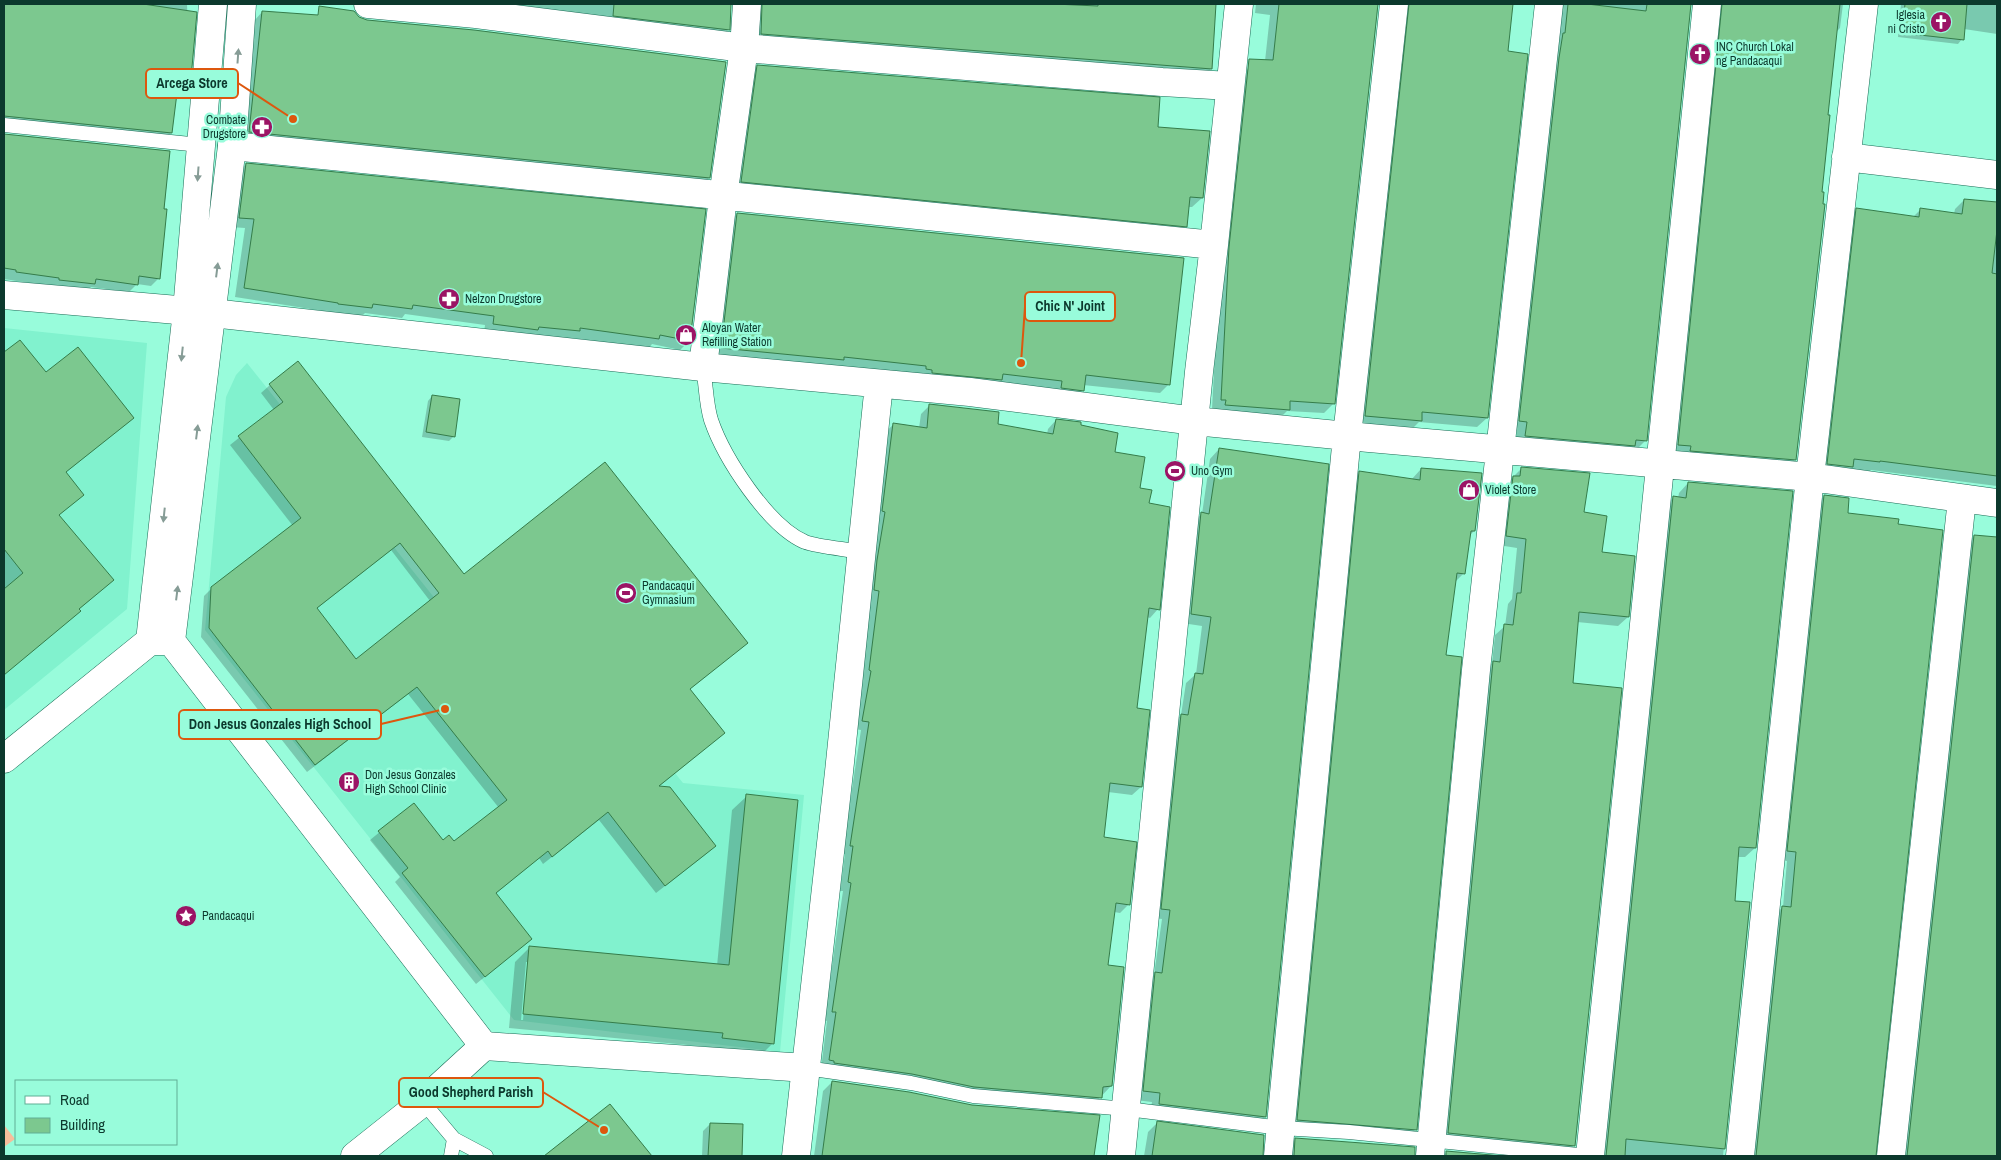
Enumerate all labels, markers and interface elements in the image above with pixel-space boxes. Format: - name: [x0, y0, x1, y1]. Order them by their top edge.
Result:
- place label: Iglesia ni Cristo: [1888, 7, 1926, 37]
- church icon: Iglesia ni Cristo: [1929, 10, 1953, 34]
- place label: INC Church Lokal ng Pandacaqui: [1716, 39, 1794, 69]
- church icon: INC Church Lokal ng Pandacaqui: [1688, 42, 1712, 66]
- one-way arrow: [235, 48, 243, 64]
- callout: Arcega Store: [146, 69, 238, 98]
- text: Arcega Store: [156, 74, 228, 92]
- place label: Combate Drugstore: [203, 112, 246, 142]
- pharmacy icon: Combate Drugstore: [250, 115, 274, 139]
- one-way arrow: [193, 167, 201, 183]
- one-way arrow: [213, 262, 221, 278]
- pharmacy icon: Nelzon Drugstore: [437, 287, 461, 311]
- place label: Nelzon Drugstore: [465, 291, 542, 307]
- callout: Chic N' Joint: [1025, 292, 1115, 321]
- text: Chic N' Joint: [1035, 297, 1105, 315]
- place label: Aloyan Water Refilling Station: [701, 320, 772, 350]
- shop icon: Aloyan Water Refilling Station: [674, 323, 698, 347]
- one-way arrow: [178, 346, 186, 362]
- one-way arrow: [193, 423, 201, 439]
- sports icon: Uno Gym: [1163, 459, 1187, 483]
- place label: Uno Gym: [1191, 463, 1233, 479]
- shop icon: Violet Store: [1457, 478, 1481, 502]
- place label: Violet Store: [1485, 482, 1536, 498]
- one-way arrow: [160, 507, 168, 523]
- place label: Pandacaqui Gymnasium: [642, 578, 695, 608]
- sports icon: Pandacaqui Gymnasium: [614, 581, 638, 605]
- one-way arrow: [173, 584, 181, 600]
- callout: Don Jesus Gonzales High School: [179, 710, 381, 739]
- text: Don Jesus Gonzales High School: [189, 715, 371, 733]
- place label: Don Jesus Gonzales High School Clinic: [365, 767, 456, 797]
- building icon: Don Jesus Gonzales High School Clinic: [337, 770, 361, 794]
- place icon: Pandacaqui: [174, 904, 198, 928]
- place label: Pandacaqui: [202, 908, 255, 924]
- callout: Good Shepherd Parish: [399, 1078, 543, 1107]
- legend: [15, 1080, 178, 1145]
- text: Good Shepherd Parish: [409, 1083, 533, 1101]
- text: Road: [60, 1089, 89, 1110]
- text: Building: [60, 1114, 105, 1135]

